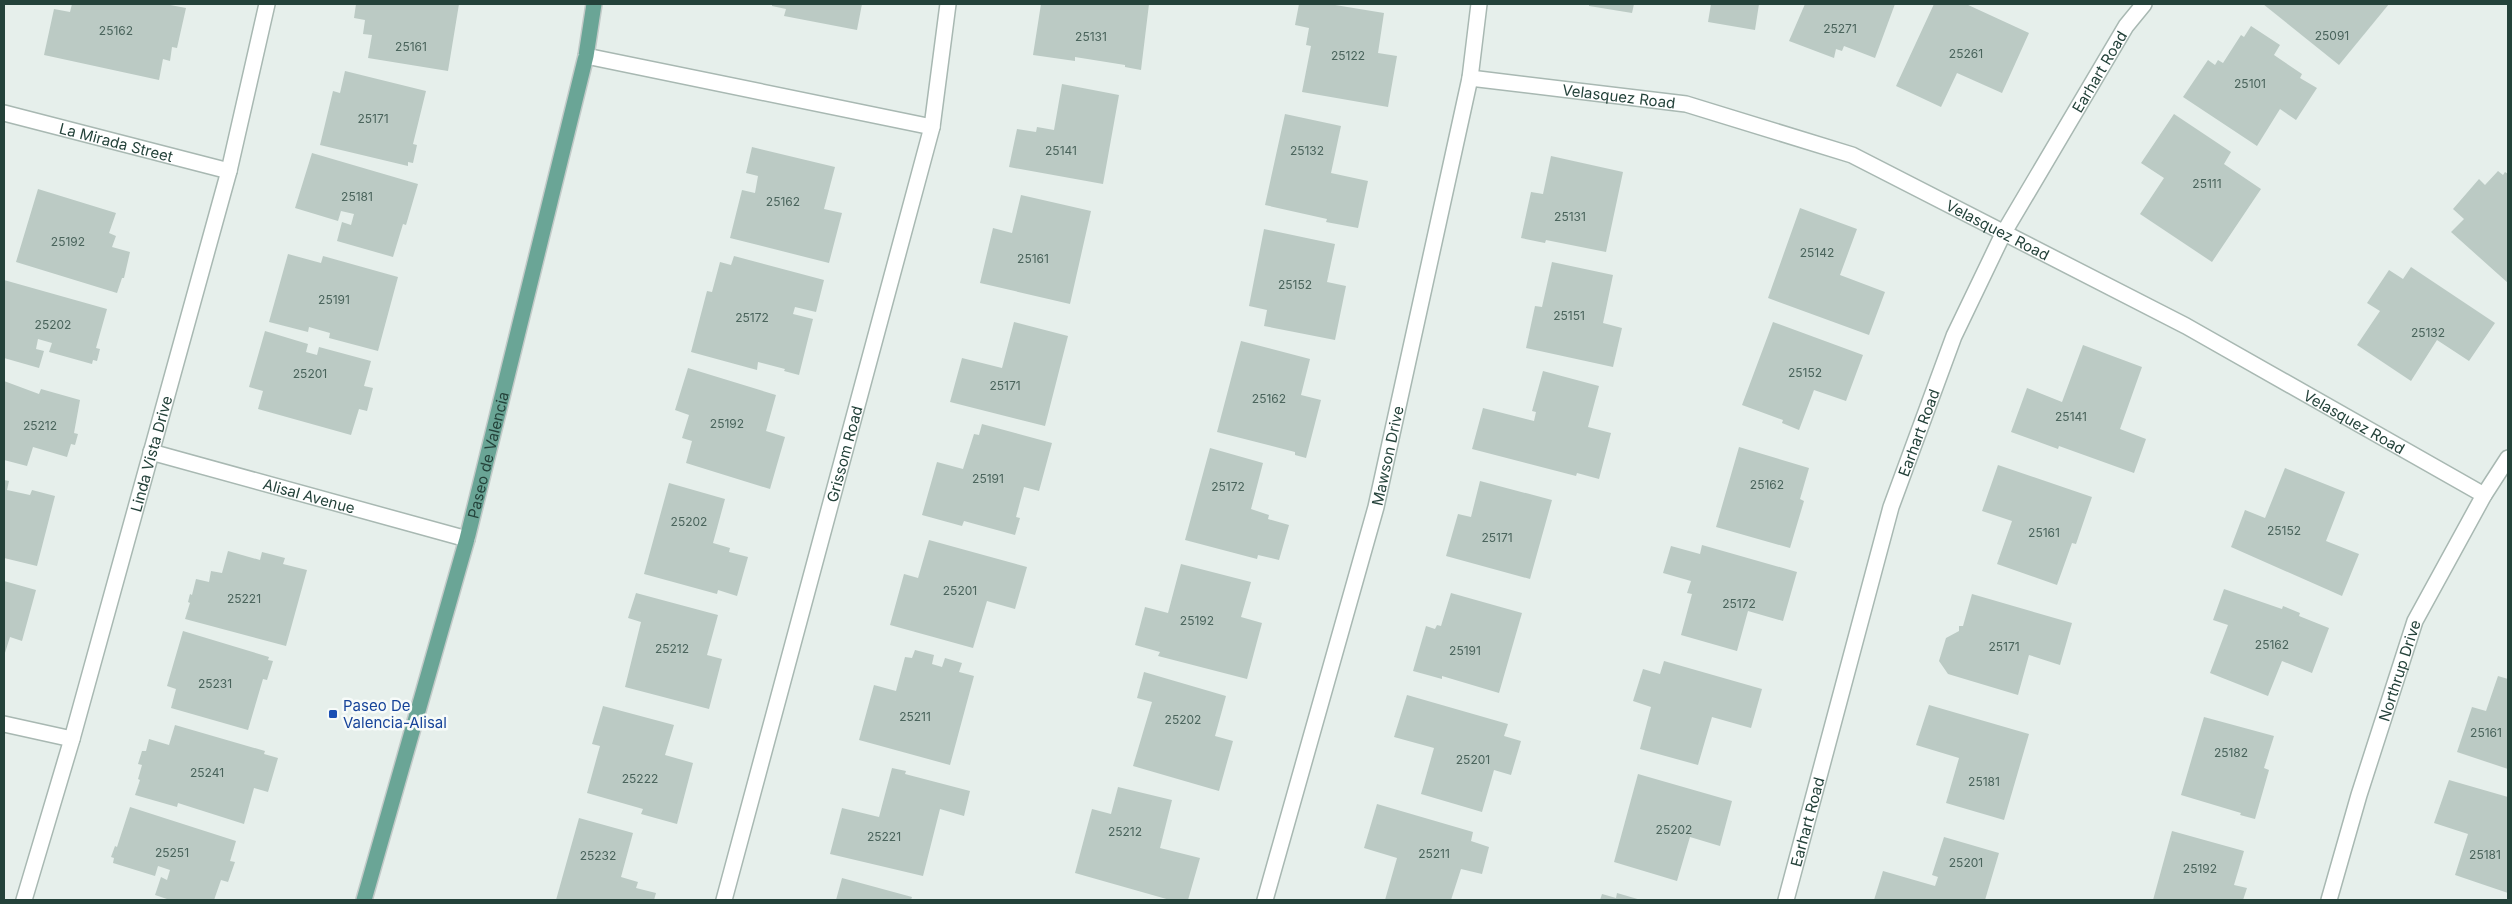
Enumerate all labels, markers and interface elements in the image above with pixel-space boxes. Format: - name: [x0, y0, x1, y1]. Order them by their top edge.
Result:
- house number: 25271: [1823, 21, 1857, 36]
- house number: 25162: [99, 23, 133, 38]
- street label: Earhart Road: [2068, 27, 2131, 116]
- house number: 25091: [2315, 28, 2349, 43]
- house number: 25131: [1075, 29, 1107, 44]
- house number: 25161: [395, 39, 427, 54]
- house number: 25261: [1949, 46, 1983, 61]
- house number: 25122: [1331, 48, 1365, 63]
- house number: 25101: [2234, 76, 2266, 91]
- street label: Velasquez Road: [1561, 80, 1676, 112]
- house number: 25171: [357, 111, 389, 126]
- street label: La Mirada Street: [57, 118, 175, 166]
- house number: 25141: [1045, 143, 1077, 158]
- house number: 25132: [1290, 143, 1324, 158]
- house number: 25111: [2192, 176, 2222, 191]
- house number: 25181: [341, 189, 373, 204]
- house number: 25162: [766, 194, 800, 209]
- street label: Velasquez Road: [1943, 195, 2053, 264]
- house number: 25131: [1554, 209, 1586, 224]
- house number: 25192: [51, 234, 85, 249]
- house number: 25142: [1800, 245, 1834, 260]
- house number: 25161: [1017, 251, 1049, 266]
- house number: 25152: [1278, 277, 1312, 292]
- house number: 25191: [318, 292, 350, 307]
- house number: 25151: [1553, 308, 1585, 323]
- house number: 25172: [735, 310, 769, 325]
- house number: 25202: [35, 317, 71, 332]
- house number: 25132: [2411, 325, 2445, 340]
- house number: 25152: [1788, 365, 1822, 380]
- house number: 25201: [293, 366, 327, 381]
- house number: 25171: [989, 378, 1021, 393]
- street label: Velasquez Road: [2300, 385, 2408, 458]
- street label: Earhart Road: [1894, 386, 1943, 479]
- street label: Paseo de Valencia: [463, 390, 512, 520]
- house number: 25162: [1252, 391, 1286, 406]
- street label: Linda Vista Drive: [126, 394, 176, 514]
- street label: Grissom Road: [822, 404, 866, 504]
- street label: Mawson Drive: [1367, 404, 1407, 507]
- house number: 25141: [2055, 409, 2087, 424]
- house number: 25192: [710, 416, 744, 431]
- house number: 25212: [23, 418, 57, 433]
- house number: 25191: [972, 471, 1004, 486]
- street label: Alisal Avenue: [261, 474, 357, 517]
- house number: 25162: [1750, 477, 1784, 492]
- house number: 25172: [1211, 479, 1245, 494]
- house number: 25202: [671, 514, 707, 529]
- house number: 25152: [2267, 523, 2301, 538]
- house number: 25161: [2028, 525, 2060, 540]
- house number: 25171: [1481, 530, 1513, 545]
- house number: 25201: [943, 583, 977, 598]
- house number: 25221: [227, 591, 261, 606]
- house number: 25172: [1722, 596, 1756, 611]
- house number: 25192: [1180, 613, 1214, 628]
- street label: Northrup Drive: [2374, 618, 2424, 723]
- house number: 25162: [2255, 637, 2289, 652]
- house number: 25171: [1988, 639, 2020, 654]
- house number: 25212: [655, 641, 689, 656]
- house number: 25191: [1449, 643, 1481, 658]
- house number: 25231: [198, 676, 232, 691]
- place label: Paseo De Valencia-Alisal: [343, 696, 447, 732]
- marker: Paseo De Valencia-Alisal: [327, 708, 339, 720]
- house number: 25211: [899, 709, 931, 724]
- house number: 25202: [1165, 712, 1201, 727]
- house number: 25161: [2470, 725, 2502, 740]
- house number: 25182: [2214, 745, 2248, 760]
- house number: 25201: [1456, 752, 1490, 767]
- house number: 25241: [190, 765, 224, 780]
- house number: 25222: [622, 771, 658, 786]
- house number: 25181: [1968, 774, 2000, 789]
- street label: Earhart Road: [1786, 775, 1828, 869]
- house number: 25202: [1656, 822, 1692, 837]
- house number: 25212: [1108, 824, 1142, 839]
- house number: 25221: [867, 829, 901, 844]
- house number: 25251: [155, 845, 189, 860]
- house number: 25211: [1418, 846, 1450, 861]
- house number: 25181: [2469, 847, 2501, 862]
- house number: 25232: [580, 848, 616, 863]
- house number: 25201: [1949, 855, 1983, 870]
- house number: 25192: [2183, 861, 2217, 876]

